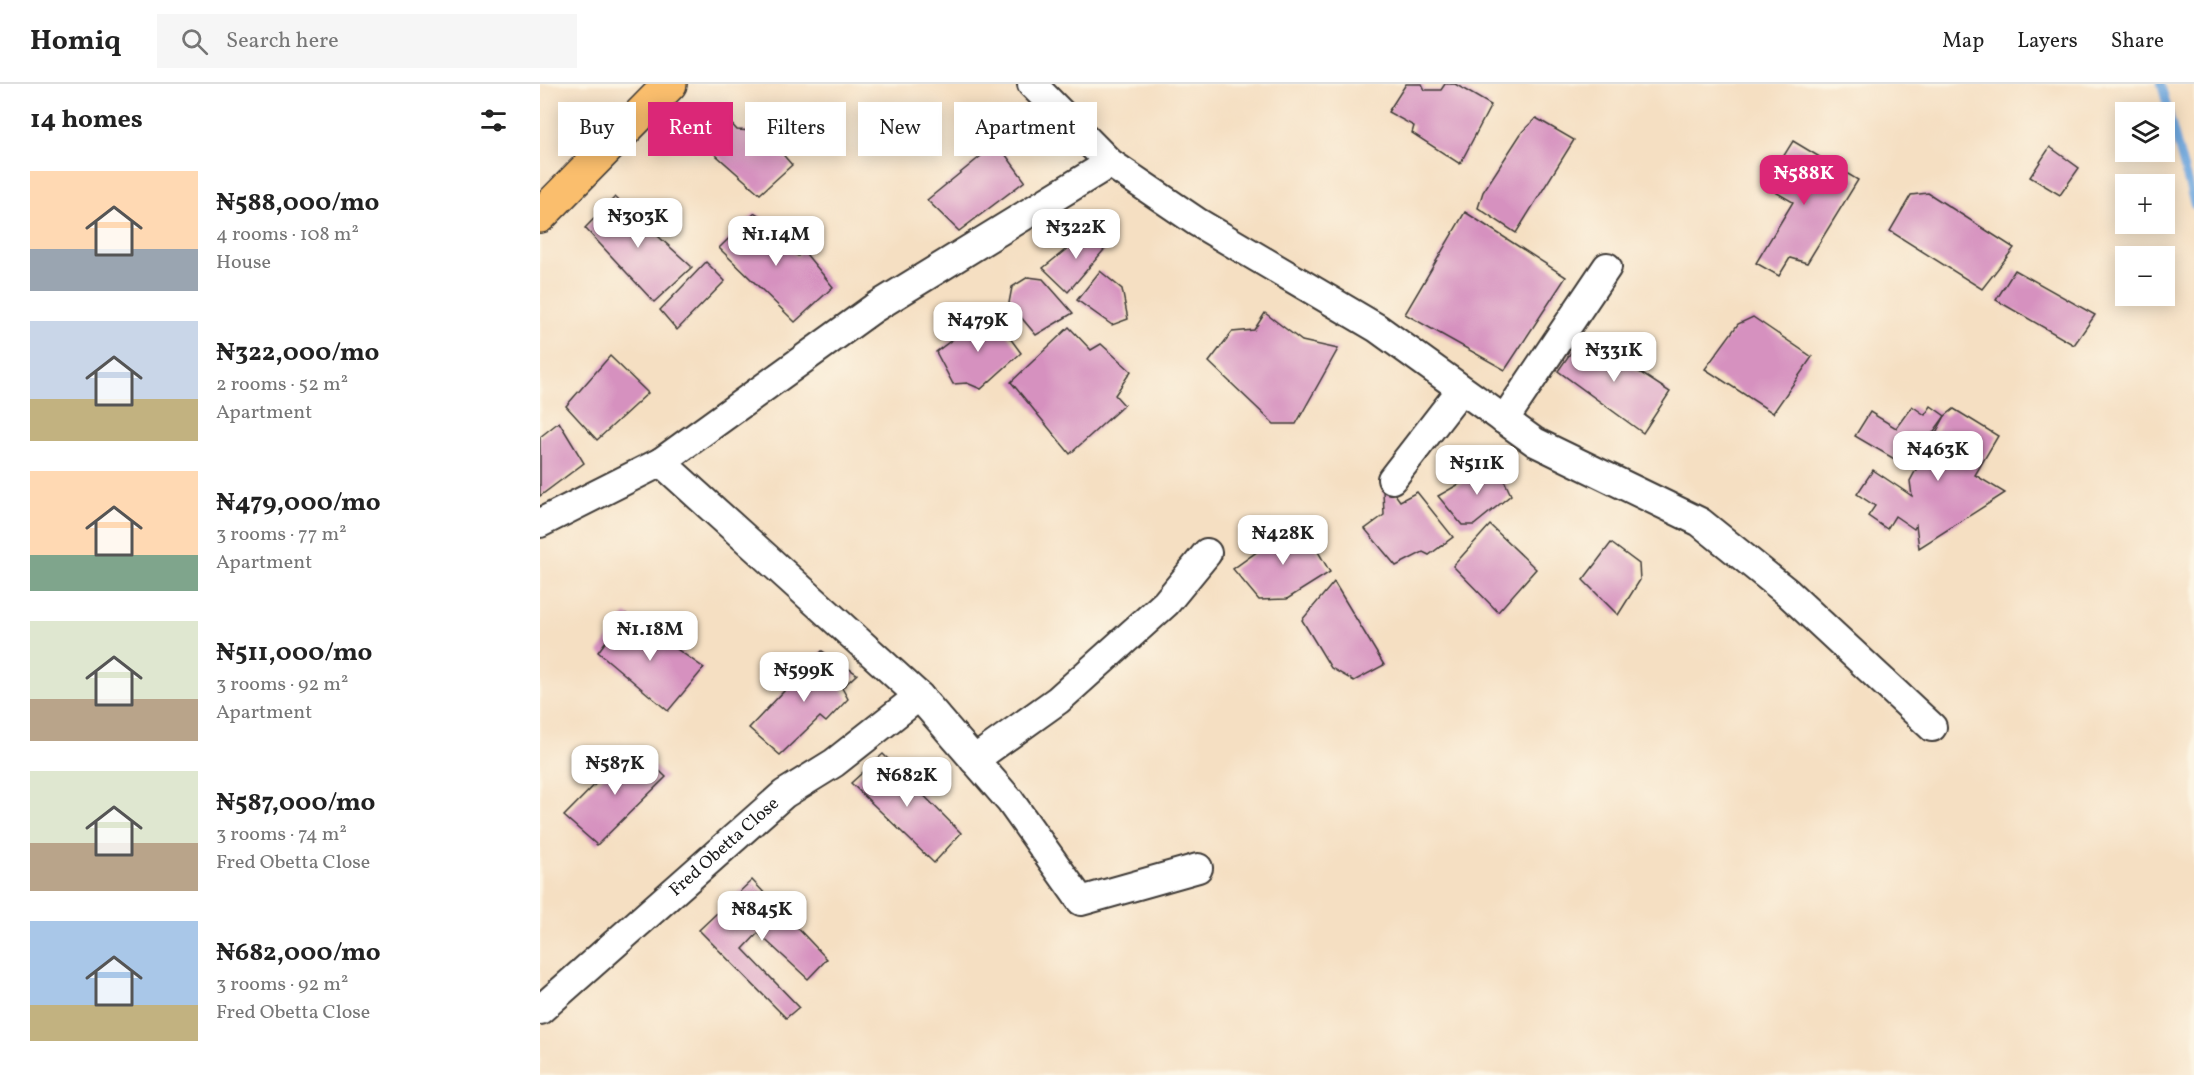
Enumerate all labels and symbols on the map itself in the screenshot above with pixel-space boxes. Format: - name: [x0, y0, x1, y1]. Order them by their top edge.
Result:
- pin: ₦588K: [1762, 155, 1846, 206]
- pin: ₦303K: [596, 198, 680, 249]
- pin: ₦322K: [1034, 209, 1118, 260]
- pin: ₦1.14M: [727, 216, 825, 267]
- pin: ₦479K: [936, 302, 1020, 353]
- pin: ₦331K: [1572, 332, 1656, 383]
- pin: ₦463K: [1896, 431, 1980, 482]
- pin: ₦511K: [1435, 445, 1519, 496]
- pin: ₦428K: [1241, 515, 1325, 566]
- pin: ₦1.18M: [601, 611, 699, 662]
- pin: ₦599K: [762, 652, 846, 703]
- pin: ₦587K: [573, 745, 657, 796]
- pin: ₦682K: [865, 757, 949, 808]
- street label: Fred Obetta Close: [664, 791, 785, 902]
- pin: ₦845K: [720, 891, 804, 942]

